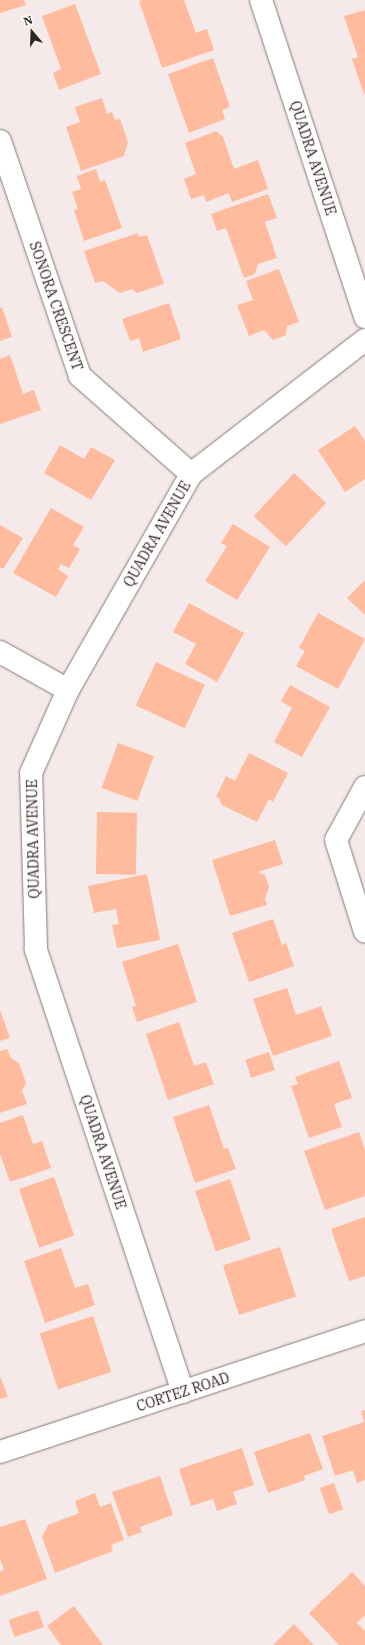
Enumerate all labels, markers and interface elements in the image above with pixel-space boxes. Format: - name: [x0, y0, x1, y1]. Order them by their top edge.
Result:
- north arrow: [12, 12, 52, 52]
- text: N: [22, 13, 34, 29]
- street label: QUADRA AVENUE: [287, 99, 339, 217]
- street label: SONORA CRESCENT: [26, 239, 86, 373]
- street label: QUADRA AVENUE: [120, 478, 194, 590]
- street label: QUADRA AVENUE: [24, 779, 42, 899]
- street label: QUADRA AVENUE: [77, 1093, 129, 1211]
- street label: CORTEZ ROAD: [134, 1369, 232, 1415]

